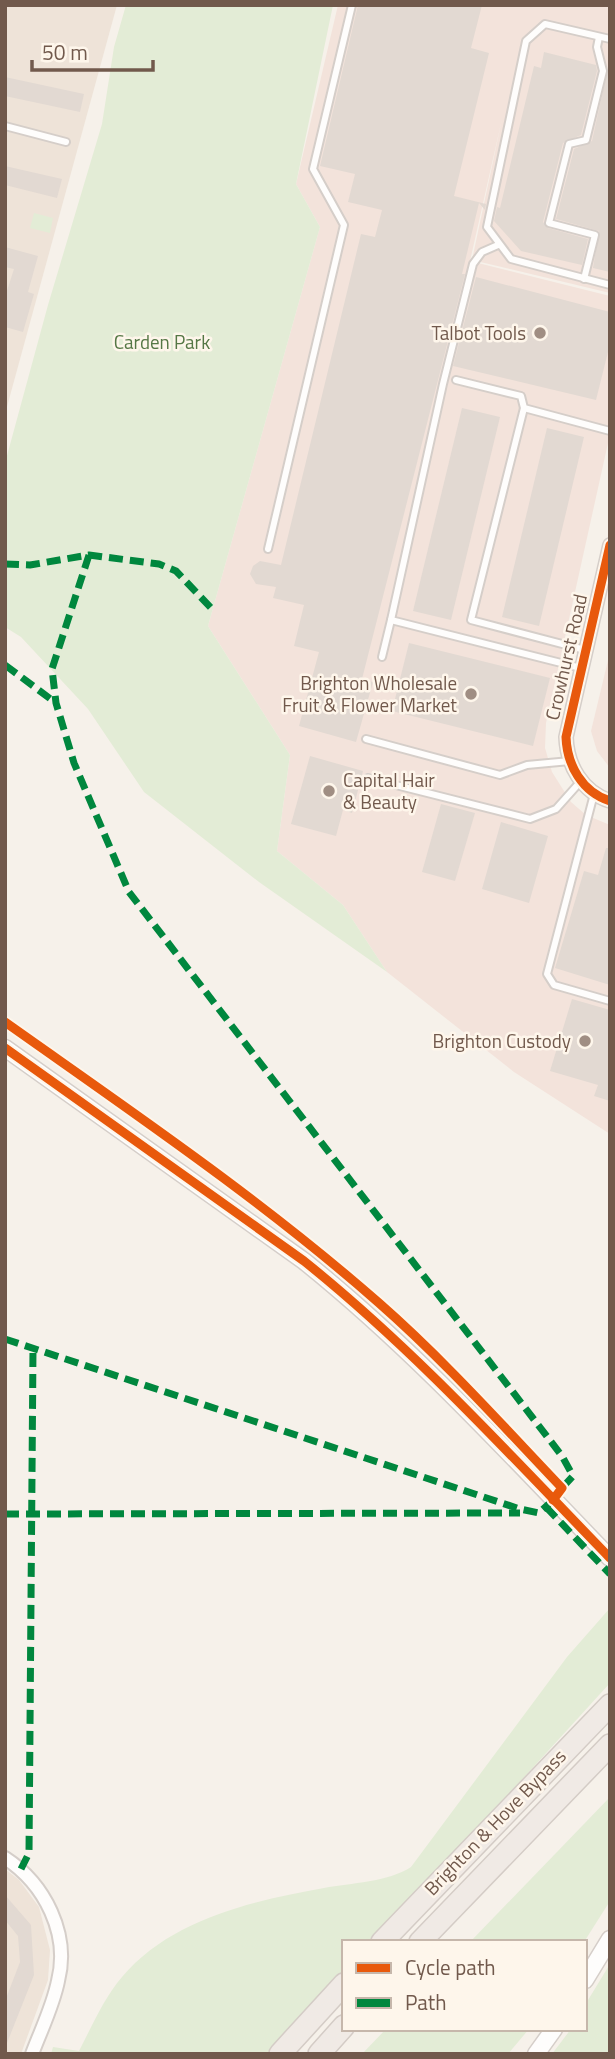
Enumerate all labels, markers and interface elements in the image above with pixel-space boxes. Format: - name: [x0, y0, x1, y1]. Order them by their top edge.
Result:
- scale bar: [32, 28, 152, 72]
- text: 50 m: [42, 36, 88, 68]
- place label: Talbot Tools: [431, 318, 526, 347]
- marker: Talbot Tools: [532, 325, 548, 341]
- park label: Carden Park: [114, 327, 210, 356]
- street label: Crowhurst Road: [537, 591, 594, 723]
- place label: Brighton Wholesale Fruit & Flower Market: [282, 668, 457, 719]
- marker: Brighton Wholesale Fruit & Flower Market: [463, 686, 479, 702]
- place label: Capital Hair & Beauty: [343, 765, 435, 816]
- marker: Capital Hair & Beauty: [321, 783, 337, 799]
- place label: Brighton Custody: [433, 1026, 571, 1055]
- marker: Brighton Custody: [577, 1033, 593, 1049]
- street label: Brighton & Hove Bypass: [417, 1742, 573, 1902]
- legend: [342, 1940, 587, 2031]
- text: Cycle path: [405, 1951, 496, 1983]
- text: Path: [405, 1986, 447, 2018]

